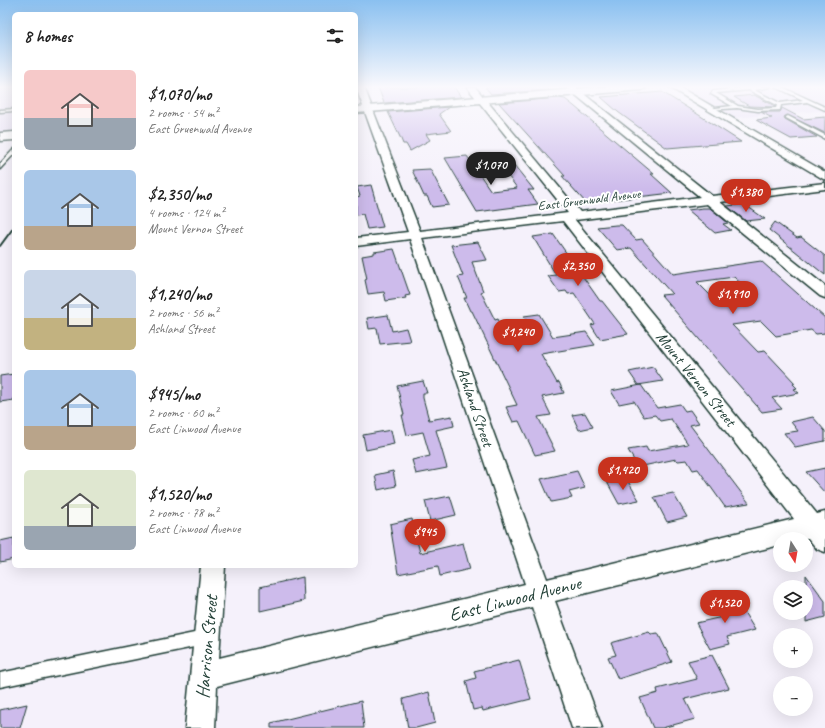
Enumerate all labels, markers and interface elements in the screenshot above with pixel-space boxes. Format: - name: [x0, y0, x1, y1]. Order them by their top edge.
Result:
- icon: filters: [324, 25, 346, 47]
- text: 8 homes: [24, 26, 72, 47]
- text: $1,070/mo: [148, 84, 211, 105]
- icon: home: [56, 86, 104, 134]
- text: 2 rooms · 54 m²: [148, 105, 218, 121]
- text: East Gruenwald Avenue: [148, 121, 251, 137]
- pin: $1,070: [458, 152, 524, 186]
- text: $1,070: [475, 157, 507, 173]
- pin: $1,380: [713, 179, 779, 213]
- text: $2,350/mo: [148, 184, 211, 205]
- text: $1,380: [730, 184, 762, 200]
- icon: home: [56, 186, 104, 234]
- street label: East Gruenwald Avenue: [537, 186, 642, 214]
- text: 4 rooms · 124 m²: [148, 205, 224, 221]
- text: Mount Vernon Street: [148, 221, 242, 237]
- pin: $2,350: [545, 253, 611, 287]
- text: $2,350: [562, 258, 594, 274]
- pin: $1,910: [700, 281, 766, 315]
- text: $1,240/mo: [148, 284, 211, 305]
- icon: home: [56, 286, 104, 334]
- text: $1,910: [717, 286, 749, 302]
- text: 2 rooms · 56 m²: [148, 305, 218, 321]
- pin: $1,240: [485, 319, 551, 353]
- text: Ashland Street: [148, 321, 215, 337]
- text: $1,240: [502, 324, 534, 340]
- street label: Mount Vernon Street: [652, 328, 741, 432]
- street label: Ashland Street: [452, 365, 498, 451]
- text: $945/mo: [148, 384, 200, 405]
- icon: home: [56, 386, 104, 434]
- text: 2 rooms · 60 m²: [148, 405, 218, 421]
- text: East Linwood Avenue: [148, 421, 240, 437]
- pin: $1,420: [590, 457, 656, 491]
- text: $1,420: [607, 462, 639, 478]
- text: $1,520/mo: [148, 484, 211, 505]
- icon: home: [56, 486, 104, 534]
- text: 2 rooms · 78 m²: [148, 505, 218, 521]
- pin: $945: [401, 519, 449, 553]
- text: East Linwood Avenue: [148, 521, 240, 537]
- text: $945: [413, 524, 437, 540]
- north arrow: [773, 532, 813, 572]
- map controls: [773, 532, 813, 716]
- street label: East Linwood Avenue: [447, 571, 585, 627]
- button: layers: [773, 580, 813, 620]
- pin: $1,520: [692, 590, 758, 624]
- street label: Harrison Street: [191, 593, 224, 700]
- text: $1,520: [709, 595, 741, 611]
- button: +: [773, 628, 813, 668]
- button: −: [773, 676, 813, 716]

